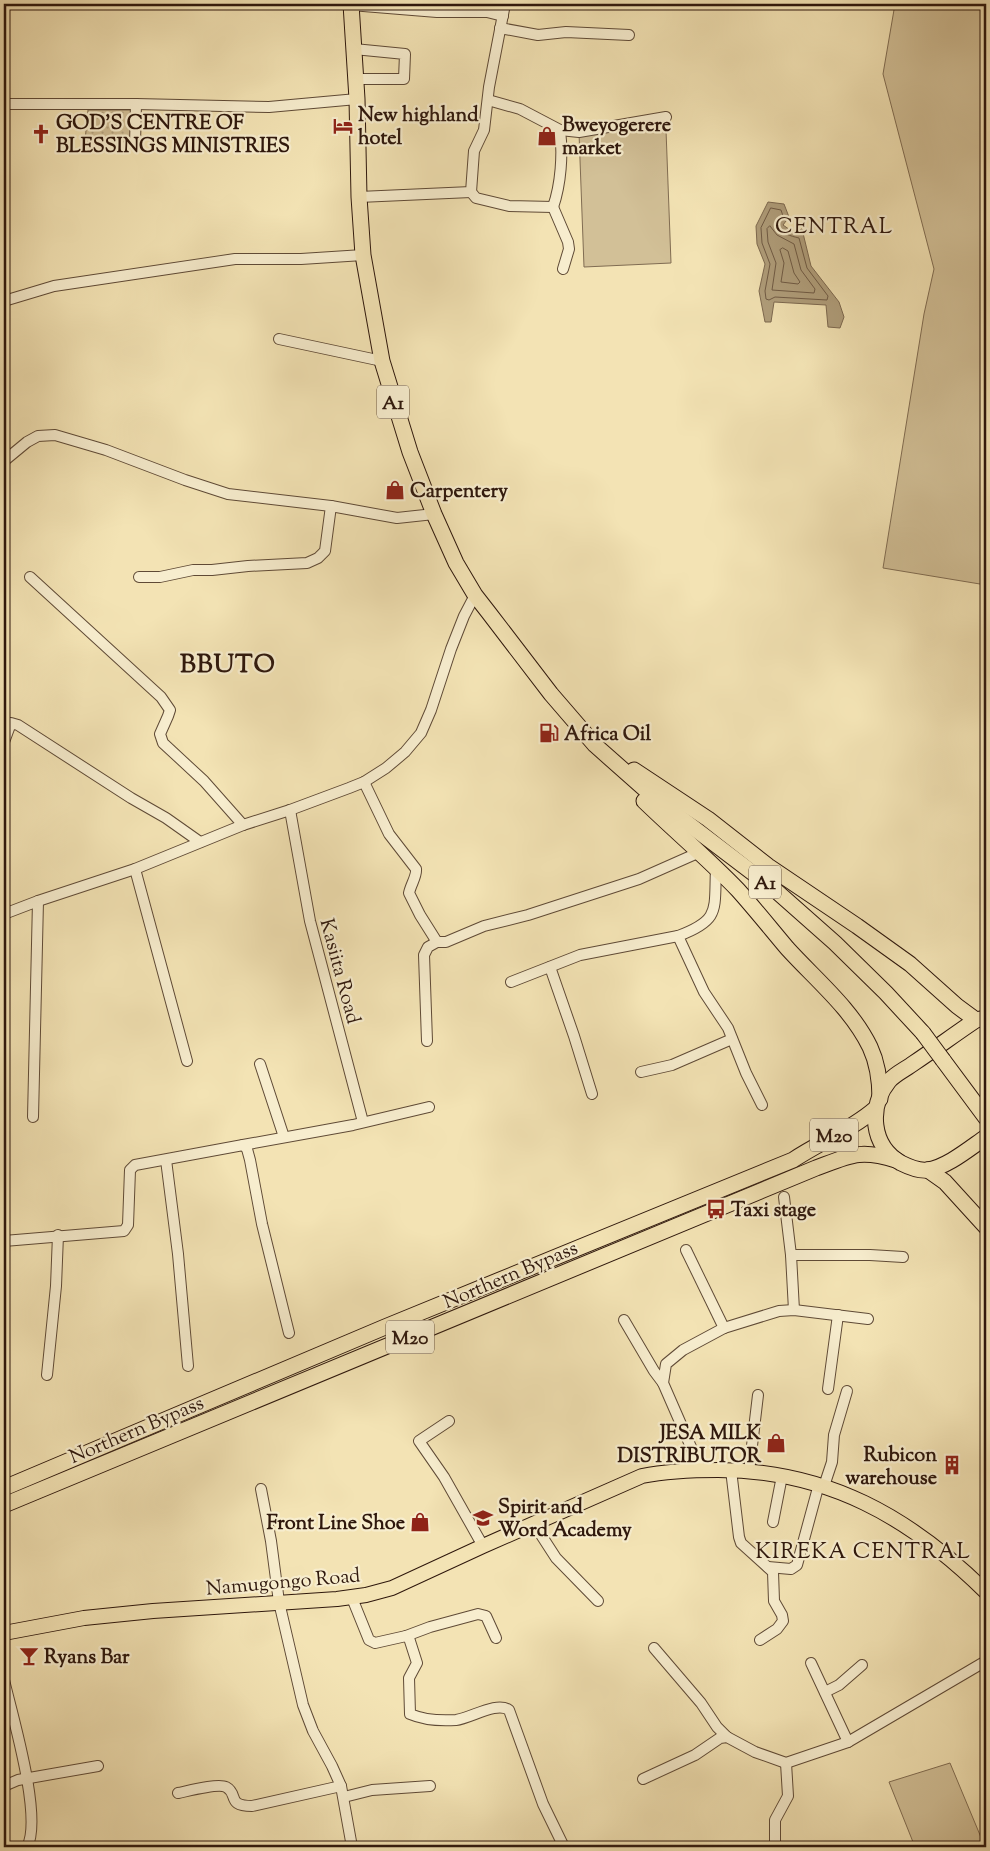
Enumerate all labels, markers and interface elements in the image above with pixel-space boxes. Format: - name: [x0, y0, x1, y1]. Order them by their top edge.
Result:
- place label: New highland hotel: [358, 102, 479, 154]
- place label: GOD'S CENTRE OF BLESSINGS MINISTRIES: [56, 110, 290, 162]
- place label: Bweyogerere market: [562, 112, 671, 164]
- hotel icon: New highland hotel: [332, 115, 354, 137]
- church icon: GOD'S CENTRE OF BLESSINGS MINISTRIES: [30, 123, 52, 145]
- shop icon: Bweyogerere market: [536, 125, 558, 147]
- district label: CENTRAL: [775, 212, 893, 244]
- road number: A1: [377, 386, 409, 418]
- place label: Carpentery: [410, 478, 508, 507]
- shop icon: Carpentery: [384, 479, 406, 501]
- district label: BBUTO: [180, 648, 276, 684]
- place label: Africa Oil: [564, 721, 651, 750]
- fuel station icon: Africa Oil: [538, 722, 560, 744]
- road number: A1: [749, 866, 781, 899]
- street label: Kasiita Road: [311, 916, 367, 1028]
- road number: M20: [810, 1118, 858, 1152]
- place label: Taxi stage: [731, 1197, 816, 1226]
- bus stop icon: Taxi stage: [705, 1198, 727, 1220]
- street label: Northern Bypass: [439, 1235, 583, 1318]
- road number: M20: [386, 1320, 434, 1354]
- street label: Northern Bypass: [65, 1390, 209, 1473]
- place label: JESA MILK DISTRIBUTOR: [617, 1420, 762, 1472]
- shop icon: JESA MILK DISTRIBUTOR: [765, 1432, 787, 1454]
- place label: Rubicon warehouse: [845, 1442, 937, 1494]
- building icon: Rubicon warehouse: [941, 1454, 963, 1476]
- place label: Spirit and Word Academy: [498, 1494, 632, 1546]
- school or university icon: Spirit and Word Academy: [472, 1507, 494, 1529]
- place label: Front Line Shoe: [266, 1510, 405, 1539]
- shop icon: Front Line Shoe: [409, 1511, 431, 1533]
- district label: KIREKA CENTRAL: [755, 1537, 971, 1569]
- street label: Namugongo Road: [205, 1562, 362, 1605]
- place label: Ryans Bar: [44, 1644, 130, 1673]
- bar icon: Ryans Bar: [18, 1645, 40, 1667]

